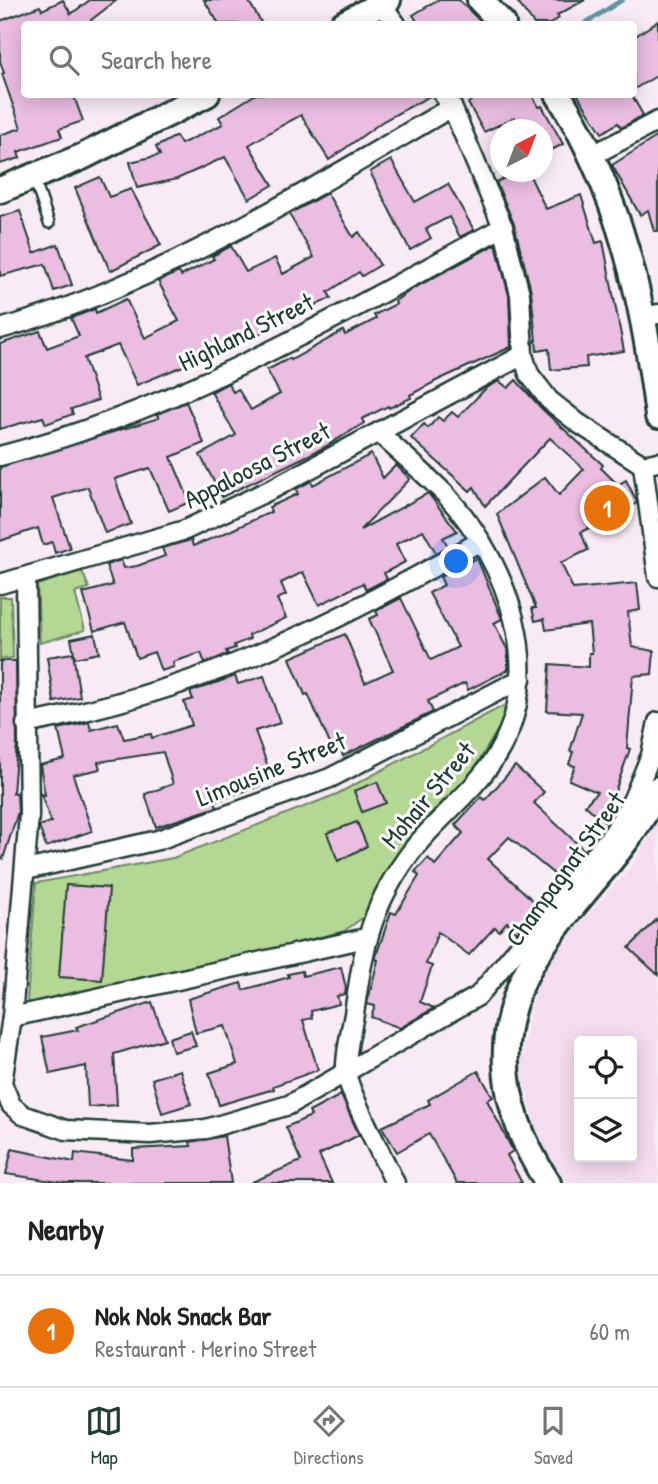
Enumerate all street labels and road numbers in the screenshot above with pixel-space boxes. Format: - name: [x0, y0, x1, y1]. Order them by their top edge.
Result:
- street label: Highland Street: [172, 283, 320, 379]
- street label: Appaloosa Street: [178, 412, 337, 516]
- street label: Limousine Street: [191, 722, 352, 814]
- street label: Mohair Street: [373, 733, 483, 855]
- street label: Champagnat Street: [497, 783, 633, 953]

